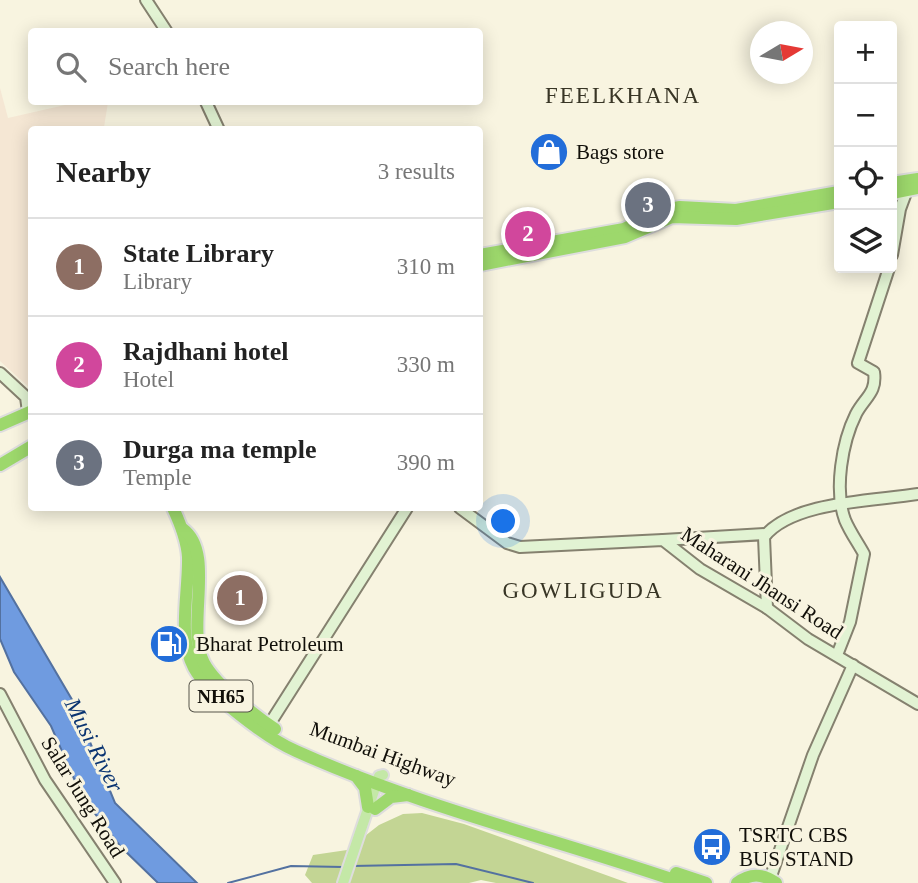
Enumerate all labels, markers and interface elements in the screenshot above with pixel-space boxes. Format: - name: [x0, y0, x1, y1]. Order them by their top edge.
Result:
- north arrow: [750, 21, 813, 84]
- map controls: [834, 21, 897, 273]
- button: +: [834, 21, 897, 84]
- search box: [28, 28, 483, 105]
- icon: search: [52, 48, 90, 86]
- text: Search here: [108, 52, 230, 81]
- district label: FEELKHANA: [545, 83, 701, 108]
- button: −: [834, 84, 897, 147]
- shop icon: Bags store: [528, 131, 570, 173]
- place label: Bags store: [576, 140, 664, 164]
- button: locate: [834, 147, 897, 210]
- text: Nearby: [56, 155, 151, 188]
- text: 3 results: [378, 159, 455, 184]
- pin: 3: [625, 179, 671, 231]
- pin: 2: [505, 208, 551, 260]
- button: layers: [834, 210, 897, 273]
- text: State Library: [123, 239, 274, 268]
- text: 1: [73, 254, 85, 279]
- text: 310 m: [397, 254, 455, 279]
- text: Library: [123, 269, 192, 294]
- text: Rajdhani hotel: [123, 337, 288, 366]
- text: 2: [73, 352, 85, 377]
- text: 330 m: [397, 352, 455, 377]
- text: Hotel: [123, 367, 174, 392]
- text: Durga ma temple: [123, 435, 317, 464]
- text: 3: [73, 450, 85, 475]
- text: 390 m: [397, 450, 455, 475]
- text: Temple: [123, 465, 192, 490]
- your location: [486, 504, 520, 538]
- street label: Maharani Jhansi Road: [677, 522, 848, 644]
- pin: 1: [217, 572, 263, 624]
- district label: GOWLIGUDA: [502, 578, 664, 603]
- fuel station icon: Bharat Petroleum: [148, 623, 190, 665]
- place label: Bharat Petroleum: [196, 632, 344, 656]
- road number: NH65: [190, 680, 252, 712]
- water label: Musi River: [59, 693, 129, 797]
- street label: Mumbai Highway: [307, 716, 460, 792]
- street label: Salar Jung Road: [36, 732, 130, 862]
- place label: TSRTC CBS BUS STAND: [739, 823, 853, 871]
- bus stop icon: TSRTC CBS BUS STAND: [691, 826, 733, 868]

